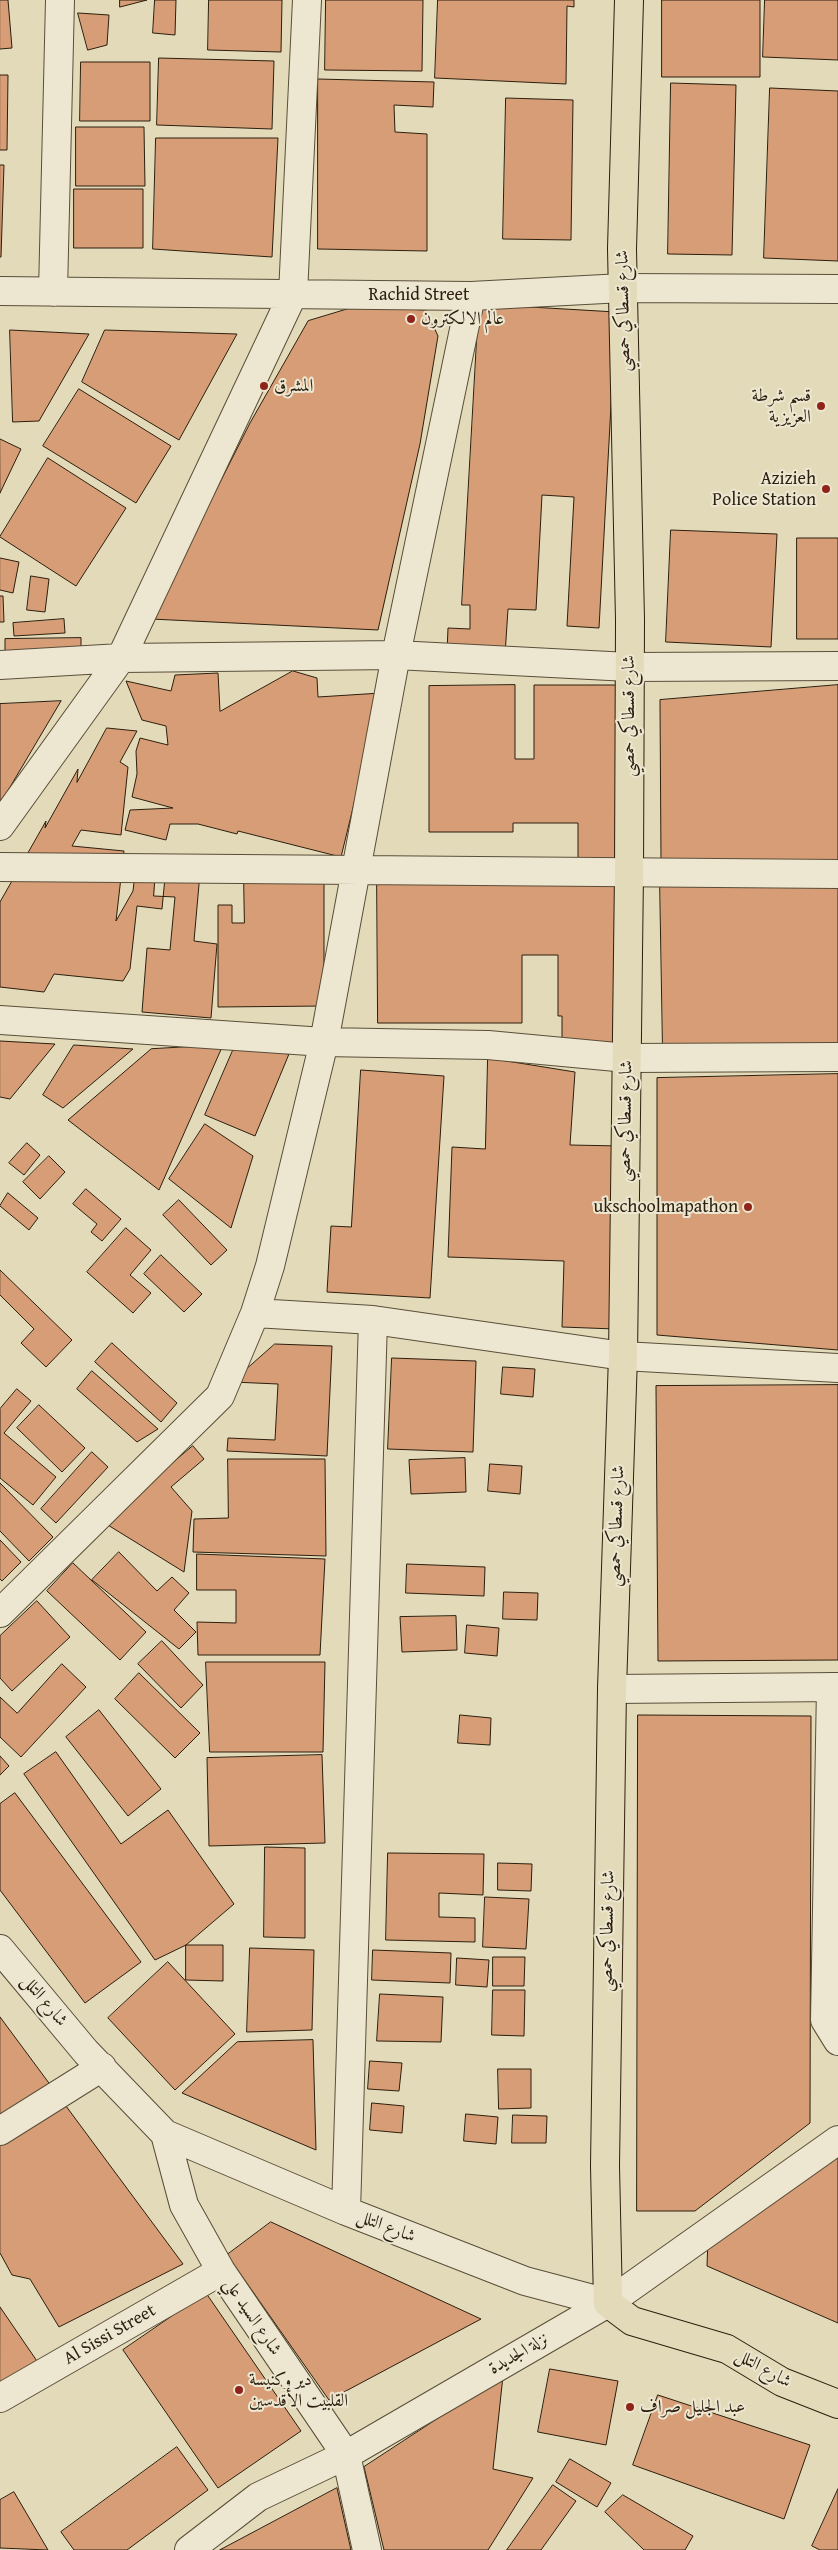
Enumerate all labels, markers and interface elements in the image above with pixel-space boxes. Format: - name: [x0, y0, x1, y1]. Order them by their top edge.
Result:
- street label: شارع قسطاكي حمصي: [612, 250, 636, 372]
- street label: Rachid Street: [369, 284, 469, 306]
- place label: عالم الالكترون: [421, 308, 504, 330]
- marker: عالم الالكترون: [405, 313, 417, 325]
- place label: المشرق: [274, 375, 313, 397]
- marker: المشرق: [258, 380, 270, 392]
- place label: قسم شرطة العزيزية: [752, 385, 811, 428]
- marker: قسم شرطة العزيزية: [815, 400, 827, 412]
- place label: Azizieh Police Station: [712, 468, 816, 510]
- marker: Azizieh Police Station: [820, 483, 832, 495]
- street label: شارع قسطاكي حمصي: [618, 655, 640, 777]
- street label: شارع قسطاكي حمصي: [614, 1060, 638, 1182]
- place label: ukschoolmapathon: [594, 1196, 738, 1218]
- marker: ukschoolmapathon: [742, 1201, 754, 1213]
- street label: شارع قسطاكي حمصي: [604, 1465, 630, 1587]
- street label: شارع قسطاكي حمصي: [596, 1870, 620, 1992]
- street label: شارع التلل: [16, 1971, 72, 2031]
- street label: شارع التلل: [354, 2206, 418, 2248]
- street label: شارع السيد علي: [218, 2274, 286, 2360]
- street label: Al Sissi Street: [60, 2300, 160, 2370]
- street label: نزلة الجديدة: [485, 2328, 553, 2380]
- street label: شارع التلل: [731, 2345, 795, 2393]
- place label: دير وكنيسة القلبيت الأقدسين: [249, 2369, 348, 2412]
- marker: دير وكنيسة القلبيت الأقدسين: [233, 2384, 245, 2396]
- place label: عبد الجليل صراف: [640, 2396, 745, 2418]
- marker: عبد الجليل صراف: [624, 2401, 636, 2413]

